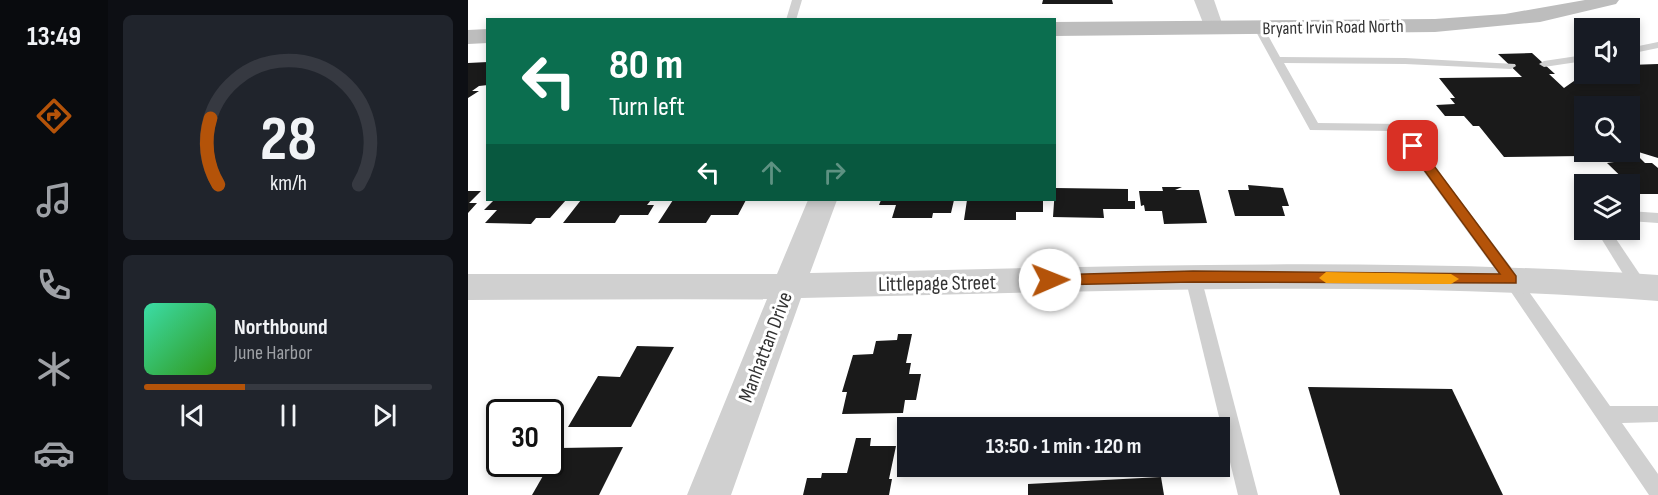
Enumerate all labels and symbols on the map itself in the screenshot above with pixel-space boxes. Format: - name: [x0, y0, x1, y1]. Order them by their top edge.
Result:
- street label: Bryant Irvin Road North: [1262, 16, 1404, 39]
- pin: [1387, 120, 1438, 171]
- position arrow: [1018, 248, 1082, 312]
- street label: Littlepage Street: [878, 270, 996, 297]
- street label: Manhattan Drive: [733, 288, 798, 406]
- speed limit sign: 30: [486, 399, 564, 477]

